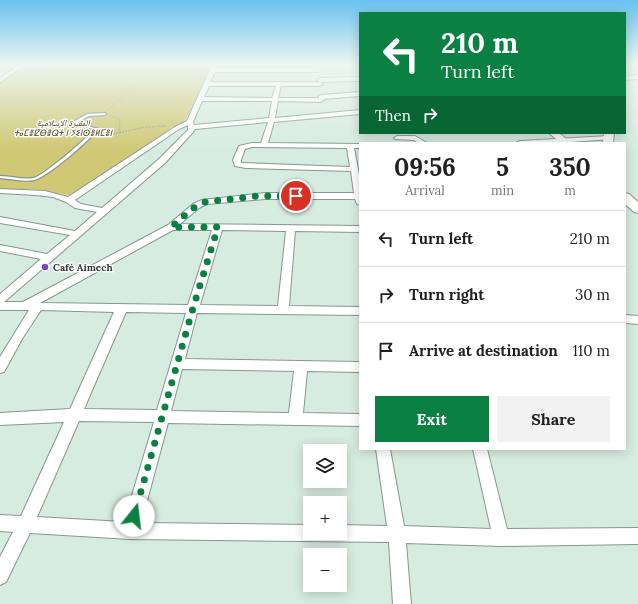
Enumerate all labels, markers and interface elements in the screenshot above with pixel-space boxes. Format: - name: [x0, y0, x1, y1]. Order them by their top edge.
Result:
- text: 210 m: [441, 25, 518, 61]
- icon: left: [375, 28, 427, 80]
- text: Turn left: [441, 60, 514, 83]
- icon: right: [419, 104, 441, 126]
- text: Then: [375, 106, 411, 125]
- park label: المقبرة الإسلامية ⵜⴰⵎⴻⵇⴱⴻⵕⵜ ⵏ ⵢⵉⵏⵙⴻⵍⵎⴻⵏ: [14, 117, 114, 138]
- text: 09:56: [394, 152, 456, 183]
- text: 5: [496, 152, 509, 183]
- text: 350: [549, 152, 591, 183]
- pin: [279, 179, 313, 213]
- text: Arrival: [405, 182, 445, 199]
- text: min: [491, 182, 514, 199]
- text: m: [564, 182, 576, 199]
- icon: arrive: [285, 185, 307, 207]
- icon: left: [375, 228, 397, 250]
- text: Turn left: [409, 229, 473, 248]
- text: 210 m: [570, 229, 610, 248]
- place label: Café Aimech: [53, 261, 113, 274]
- marker: Café Aimech: [40, 262, 50, 272]
- icon: right: [375, 284, 397, 306]
- text: Turn right: [409, 285, 485, 304]
- text: 30 m: [575, 285, 610, 304]
- icon: arrive: [375, 340, 397, 362]
- text: Arrive at destination: [409, 341, 558, 360]
- text: 110 m: [572, 341, 610, 360]
- button: Exit: [375, 396, 489, 442]
- button: Share: [497, 396, 610, 442]
- map controls: [303, 444, 347, 592]
- button: layers: [303, 444, 347, 488]
- position arrow: [113, 495, 155, 537]
- button: +: [303, 496, 347, 540]
- button: −: [303, 548, 347, 592]

